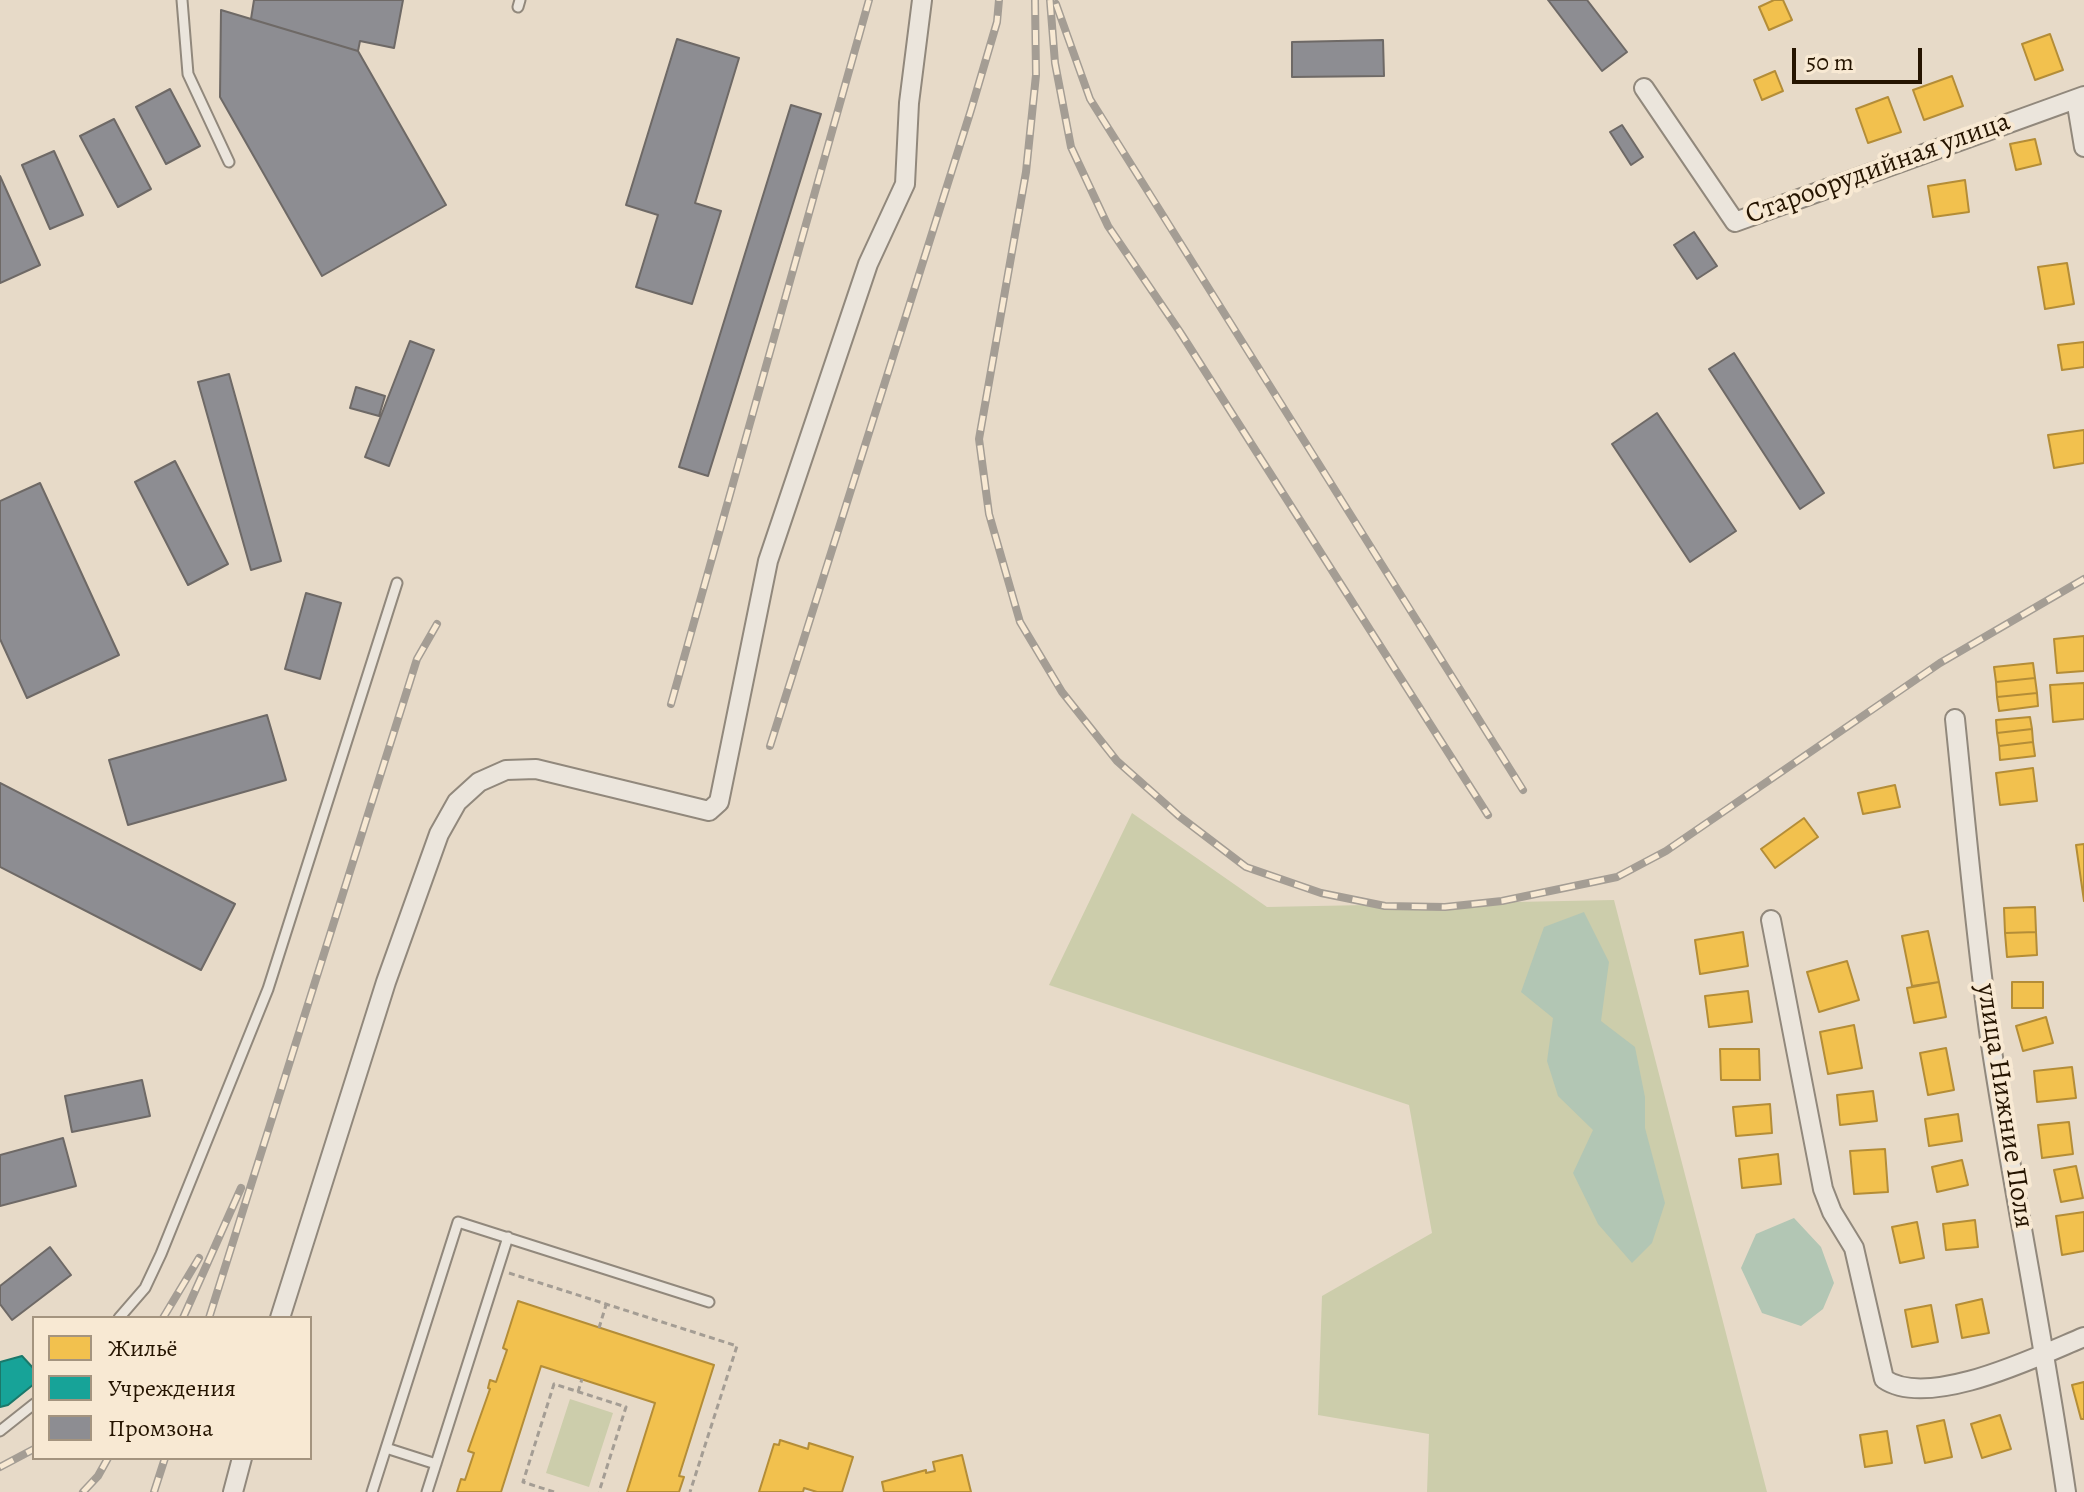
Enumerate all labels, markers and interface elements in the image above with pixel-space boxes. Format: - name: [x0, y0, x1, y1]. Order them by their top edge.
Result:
- scale bar: [1796, 32, 1926, 82]
- text: 50 m: [1806, 46, 1854, 78]
- street label: Староорудийная улица: [1741, 105, 2015, 233]
- street label: улица Нижние Поля: [1968, 981, 2040, 1231]
- legend: [32, 1316, 312, 1460]
- text: Жильё: [108, 1332, 177, 1364]
- text: Учреждения: [108, 1372, 236, 1404]
- text: Промзона: [108, 1412, 213, 1444]

